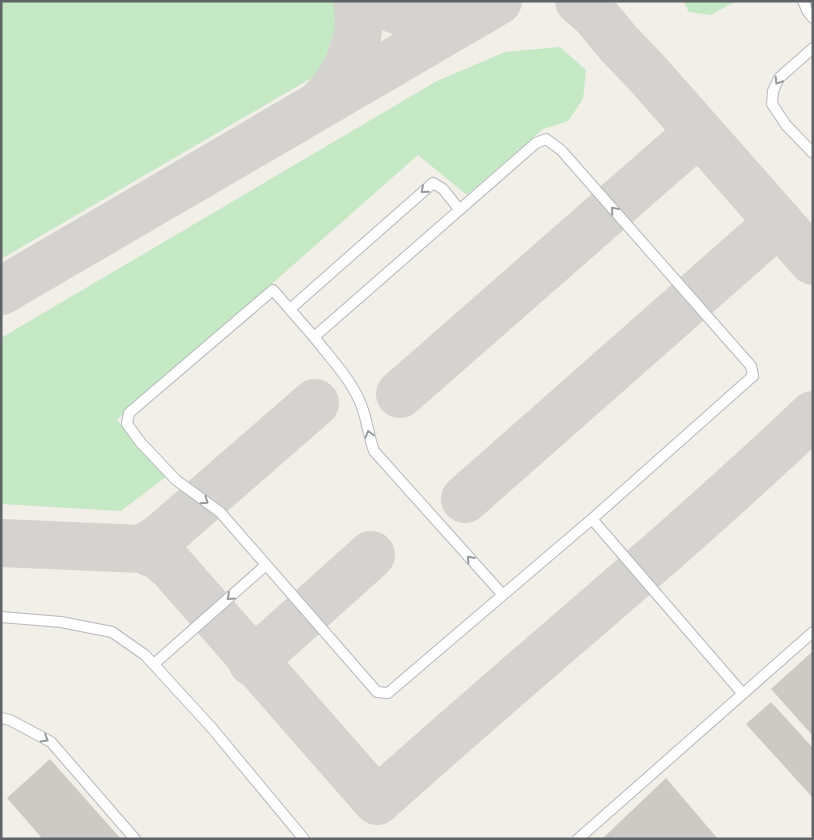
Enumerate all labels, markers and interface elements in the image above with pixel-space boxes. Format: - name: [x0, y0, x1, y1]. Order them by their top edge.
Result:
- one-way arrow: [775, 76, 785, 85]
- one-way arrow: [421, 185, 430, 194]
- one-way arrow: [610, 206, 619, 215]
- one-way arrow: [364, 430, 374, 439]
- one-way arrow: [199, 495, 209, 504]
- one-way arrow: [467, 555, 476, 564]
- one-way arrow: [226, 591, 235, 600]
- one-way arrow: [39, 733, 48, 743]

